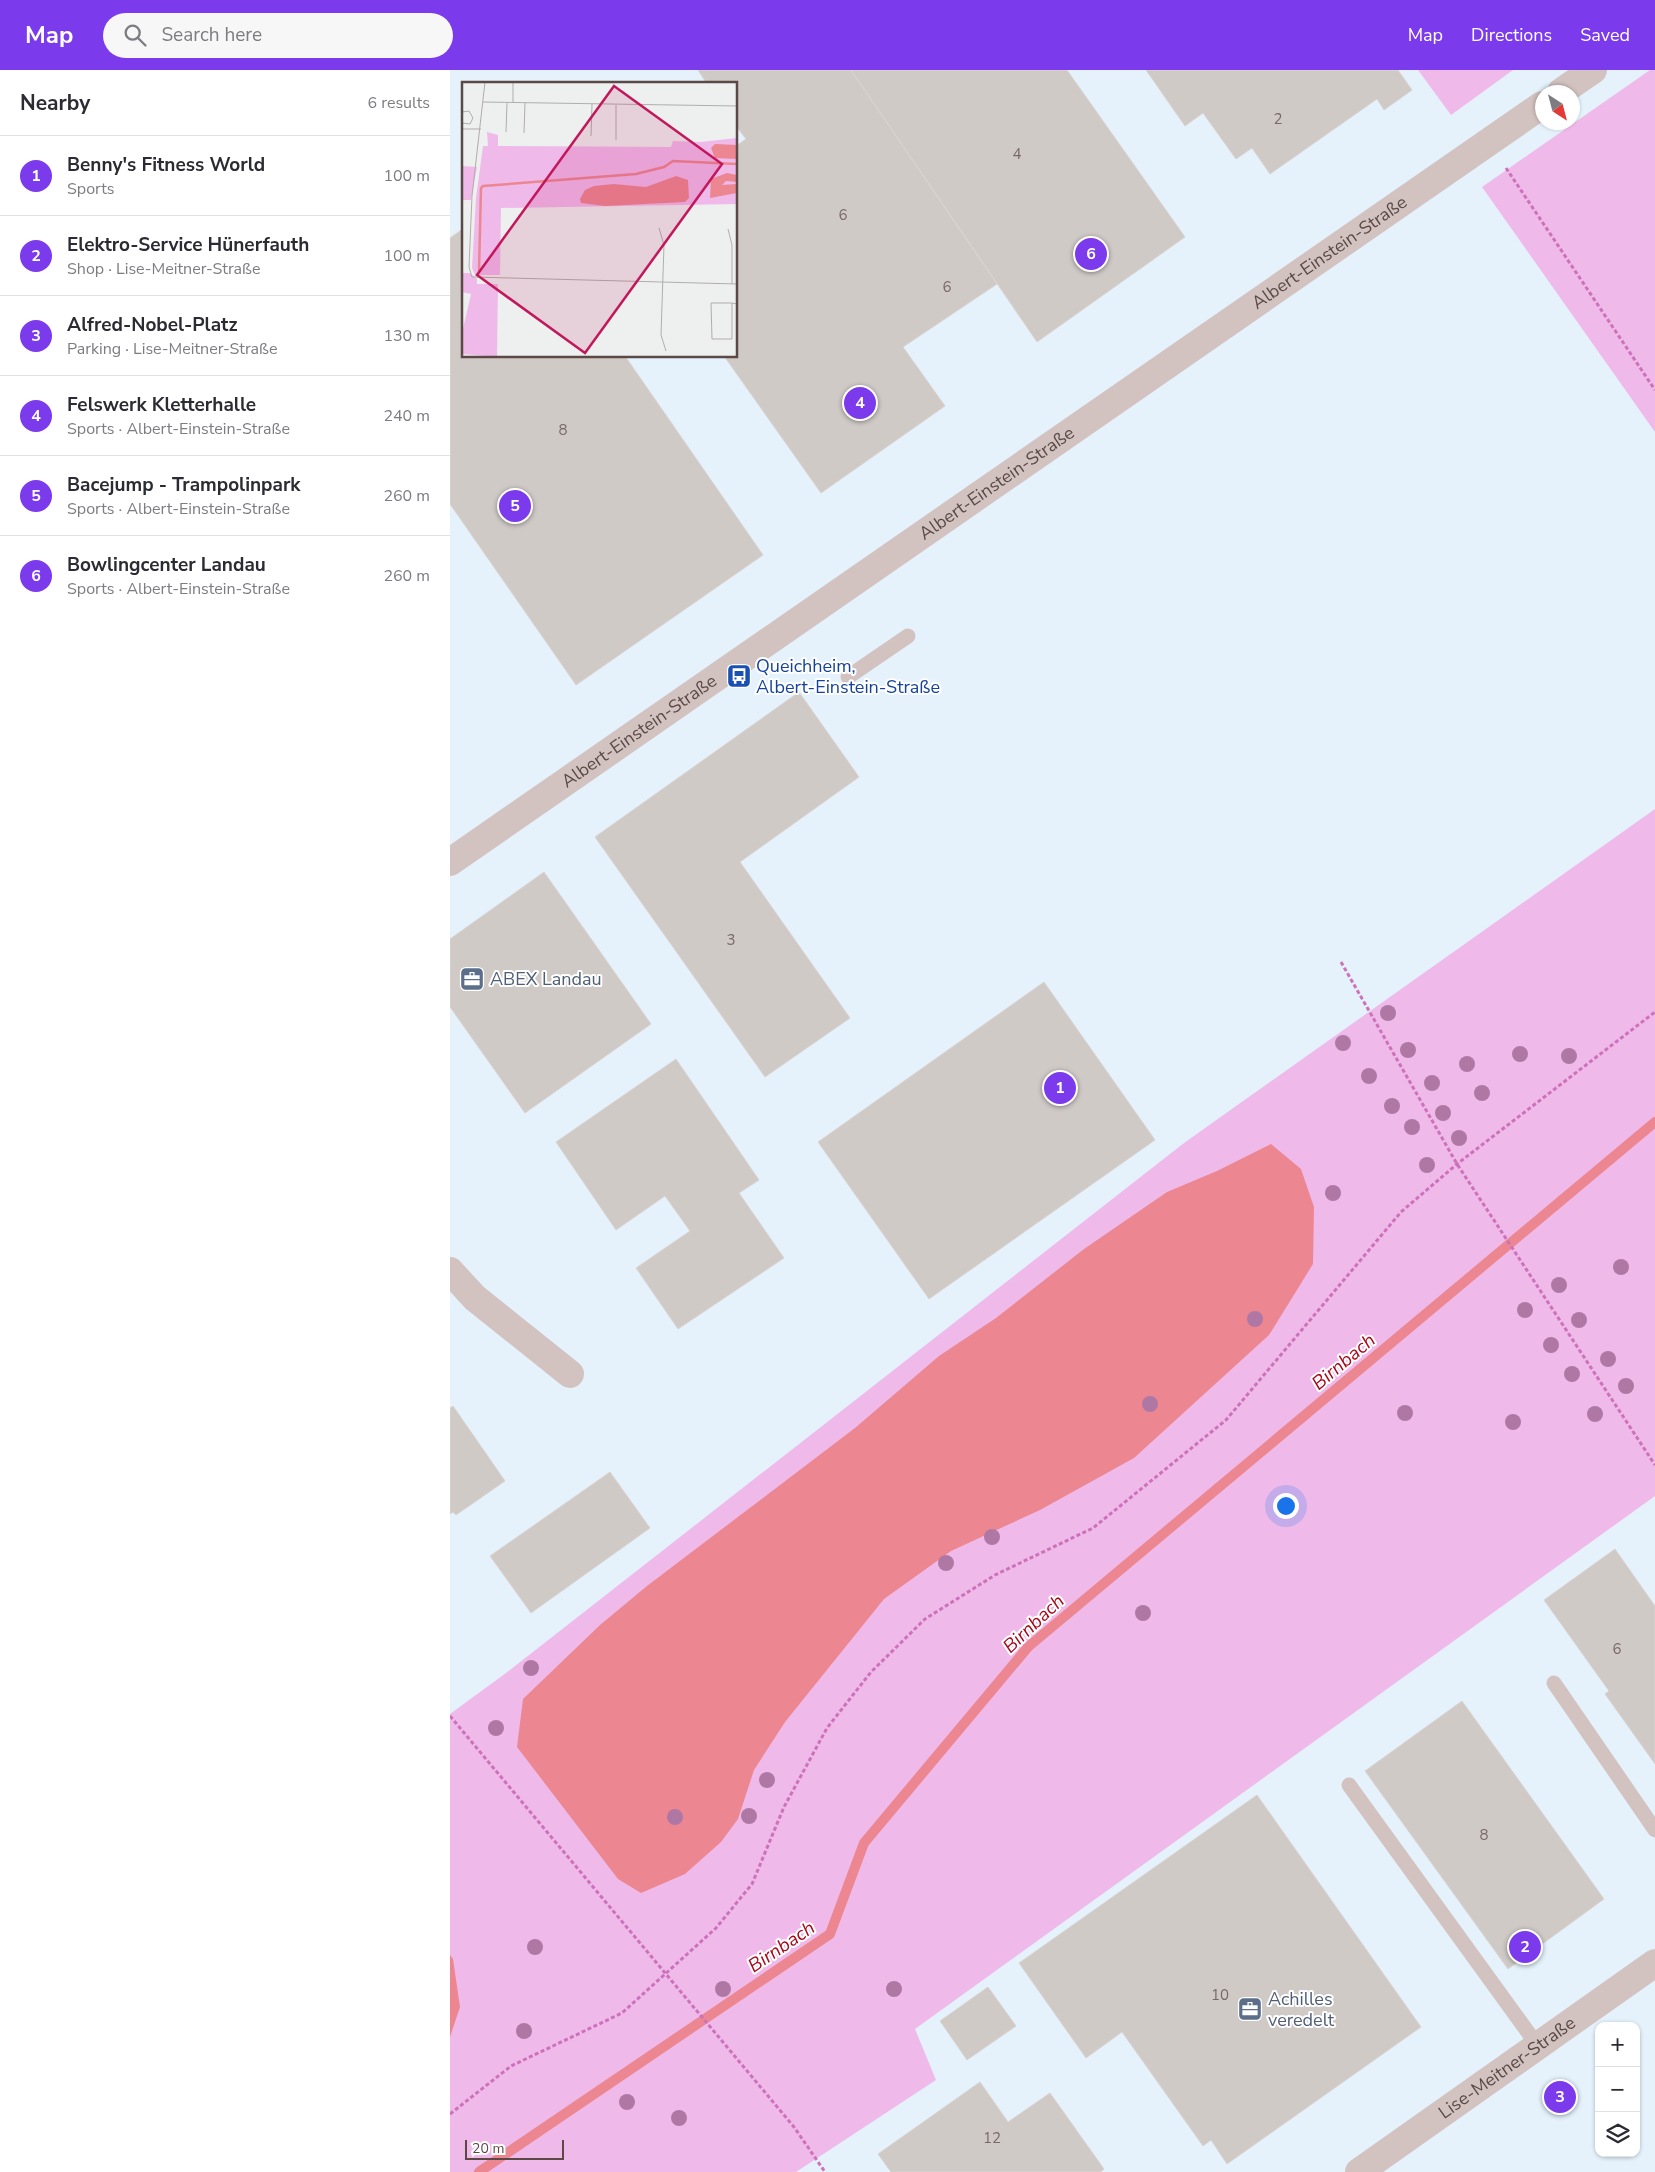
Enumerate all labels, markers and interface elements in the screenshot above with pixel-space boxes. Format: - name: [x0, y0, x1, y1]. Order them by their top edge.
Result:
- search box: [103, 13, 453, 58]
- text: Map: [25, 19, 73, 51]
- icon: search: [121, 21, 149, 49]
- text: Search here: [161, 22, 262, 48]
- text: Map: [1408, 23, 1443, 47]
- text: Directions: [1471, 23, 1552, 47]
- text: Saved: [1580, 23, 1630, 47]
- inset map: [462, 82, 738, 358]
- north arrow: [1535, 85, 1580, 130]
- text: Nearby: [20, 89, 90, 117]
- text: 6 results: [368, 92, 430, 114]
- house number: 2: [1273, 109, 1283, 129]
- house number: 4: [1012, 144, 1022, 164]
- text: Benny's Fitness World: [67, 152, 265, 178]
- text: 1: [31, 165, 41, 187]
- text: 100 m: [383, 165, 430, 187]
- text: Sports: [67, 178, 115, 200]
- street label: Albert-Einstein-Straße: [1247, 190, 1412, 315]
- house number: 6: [838, 205, 848, 225]
- text: Elektro-Service Hünerfauth: [67, 232, 309, 258]
- pin: 6: [1075, 235, 1107, 273]
- text: 2: [31, 245, 41, 267]
- text: 100 m: [383, 245, 430, 267]
- text: Shop · Lise-Meitner-Straße: [67, 258, 260, 280]
- house number: 6: [942, 277, 952, 297]
- text: Alfred-Nobel-Platz: [67, 312, 237, 338]
- text: 3: [31, 325, 41, 347]
- text: 130 m: [383, 325, 430, 347]
- text: Parking · Lise-Meitner-Straße: [67, 338, 277, 360]
- pin: 4: [844, 384, 876, 422]
- text: Felswerk Kletterhalle: [67, 392, 256, 418]
- text: 4: [31, 405, 41, 427]
- text: 240 m: [383, 405, 430, 427]
- text: Sports · Albert-Einstein-Straße: [67, 418, 290, 440]
- house number: 8: [558, 420, 568, 440]
- street label: Albert-Einstein-Straße: [914, 421, 1079, 545]
- text: Bacejump - Trampolinpark: [67, 472, 301, 498]
- text: 5: [31, 485, 41, 507]
- text: 260 m: [383, 485, 430, 507]
- pin: 5: [499, 487, 531, 525]
- text: Sports · Albert-Einstein-Straße: [67, 498, 290, 520]
- text: Bowlingcenter Landau: [67, 552, 266, 578]
- text: 6: [31, 565, 41, 587]
- text: 260 m: [383, 565, 430, 587]
- text: Sports · Albert-Einstein-Straße: [67, 578, 290, 600]
- place label: Queichheim, Albert-Einstein-Straße: [756, 654, 940, 699]
- bus stop icon: Queichheim, Albert-Einstein-Straße: [726, 663, 752, 689]
- street label: Albert-Einstein-Straße: [557, 669, 722, 793]
- house number: 3: [726, 930, 736, 950]
- office icon: ABEX Landau: [459, 966, 485, 992]
- place label: ABEX Landau: [490, 967, 602, 991]
- pin: 1: [1044, 1069, 1076, 1107]
- water label: Birnbach: [1306, 1328, 1381, 1396]
- your location: [1273, 1493, 1299, 1519]
- water label: Birnbach: [997, 1588, 1070, 1659]
- house number: 6: [1612, 1639, 1622, 1659]
- house number: 8: [1479, 1825, 1489, 1845]
- water label: Birnbach: [743, 1915, 820, 1979]
- pin: 2: [1509, 1928, 1541, 1966]
- house number: 10: [1211, 1985, 1229, 2005]
- place label: Achilles veredelt: [1268, 1987, 1335, 2032]
- office icon: Achilles veredelt: [1237, 1996, 1263, 2022]
- street label: Lise-Meitner-Straße: [1434, 2011, 1580, 2124]
- map controls: [1595, 2022, 1640, 2157]
- button: +: [1595, 2022, 1640, 2067]
- button: −: [1595, 2067, 1640, 2112]
- pin: 3: [1544, 2078, 1576, 2116]
- button: layers: [1595, 2112, 1640, 2157]
- house number: 12: [983, 2128, 1001, 2148]
- scale bar: [465, 2137, 564, 2160]
- text: 20 m: [472, 2139, 504, 2158]

